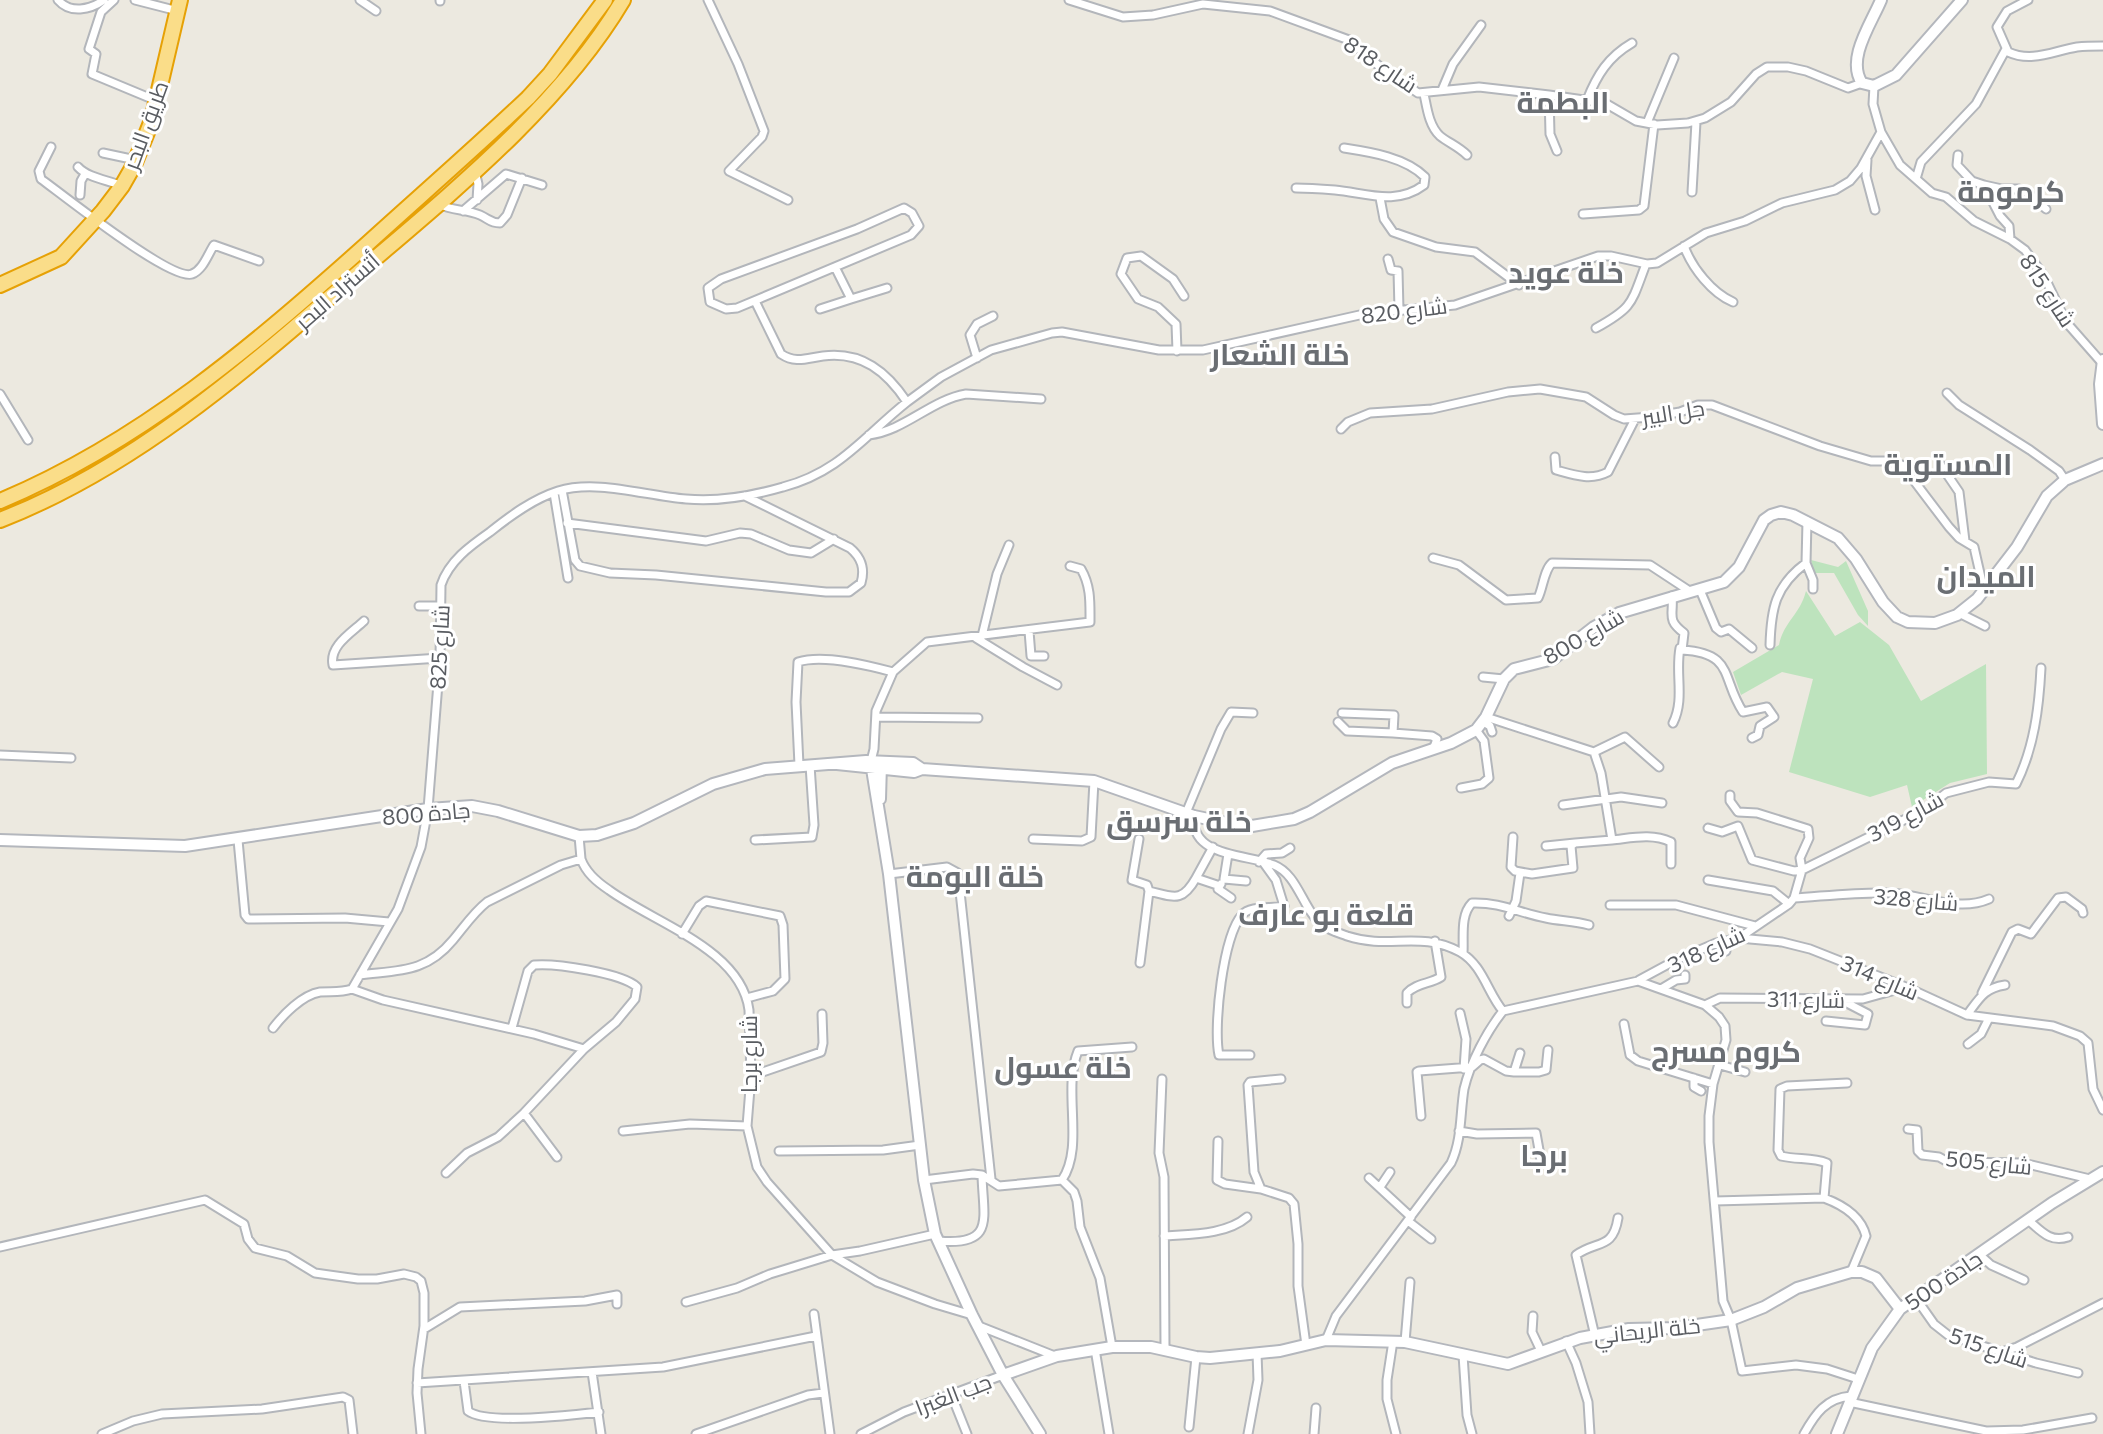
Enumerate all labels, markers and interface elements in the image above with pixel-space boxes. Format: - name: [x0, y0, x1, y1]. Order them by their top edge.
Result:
- street label: شارع 818: [1338, 30, 1423, 100]
- street label: طريق البحر: [116, 77, 174, 175]
- district label: البطمة: [1517, 82, 1609, 120]
- district label: كرمومة: [1957, 171, 2065, 210]
- street label: أتستراد البحر: [288, 247, 385, 336]
- street label: شارع 815: [2013, 248, 2082, 333]
- district label: خلة عويد: [1508, 252, 1624, 291]
- street label: شارع 820: [1359, 291, 1449, 331]
- district label: خلة الشعار: [1209, 334, 1350, 372]
- street label: جل البير: [1638, 394, 1707, 432]
- district label: المستوية: [1884, 444, 2012, 483]
- district label: الميدان: [1936, 556, 2036, 594]
- street label: شارع 800: [1538, 602, 1629, 672]
- street label: شارع 825: [423, 604, 457, 690]
- street label: شارع 319: [1862, 785, 1949, 849]
- street label: جادة 800: [381, 796, 471, 830]
- district label: خلة سرسق: [1106, 801, 1252, 840]
- district label: خلة البومة: [906, 856, 1044, 895]
- street label: شارع 328: [1872, 882, 1959, 918]
- district label: قلعة بو عارف: [1238, 894, 1414, 933]
- street label: شارع 318: [1663, 920, 1750, 980]
- street label: شارع 314: [1836, 949, 1923, 1007]
- street label: شارع 311: [1767, 985, 1845, 1015]
- street label: شارع برجا: [735, 1015, 764, 1093]
- district label: كروم مسرج: [1651, 1031, 1801, 1072]
- district label: خلة عسول: [994, 1047, 1132, 1086]
- district label: برجا: [1520, 1135, 1568, 1174]
- street label: شارع 505: [1944, 1144, 2033, 1182]
- street label: جادة 500: [1899, 1244, 1987, 1316]
- street label: خلة الريحاني: [1592, 1311, 1702, 1353]
- street label: شارع 515: [1945, 1321, 2032, 1375]
- street label: جب الغبرا: [911, 1367, 995, 1421]

